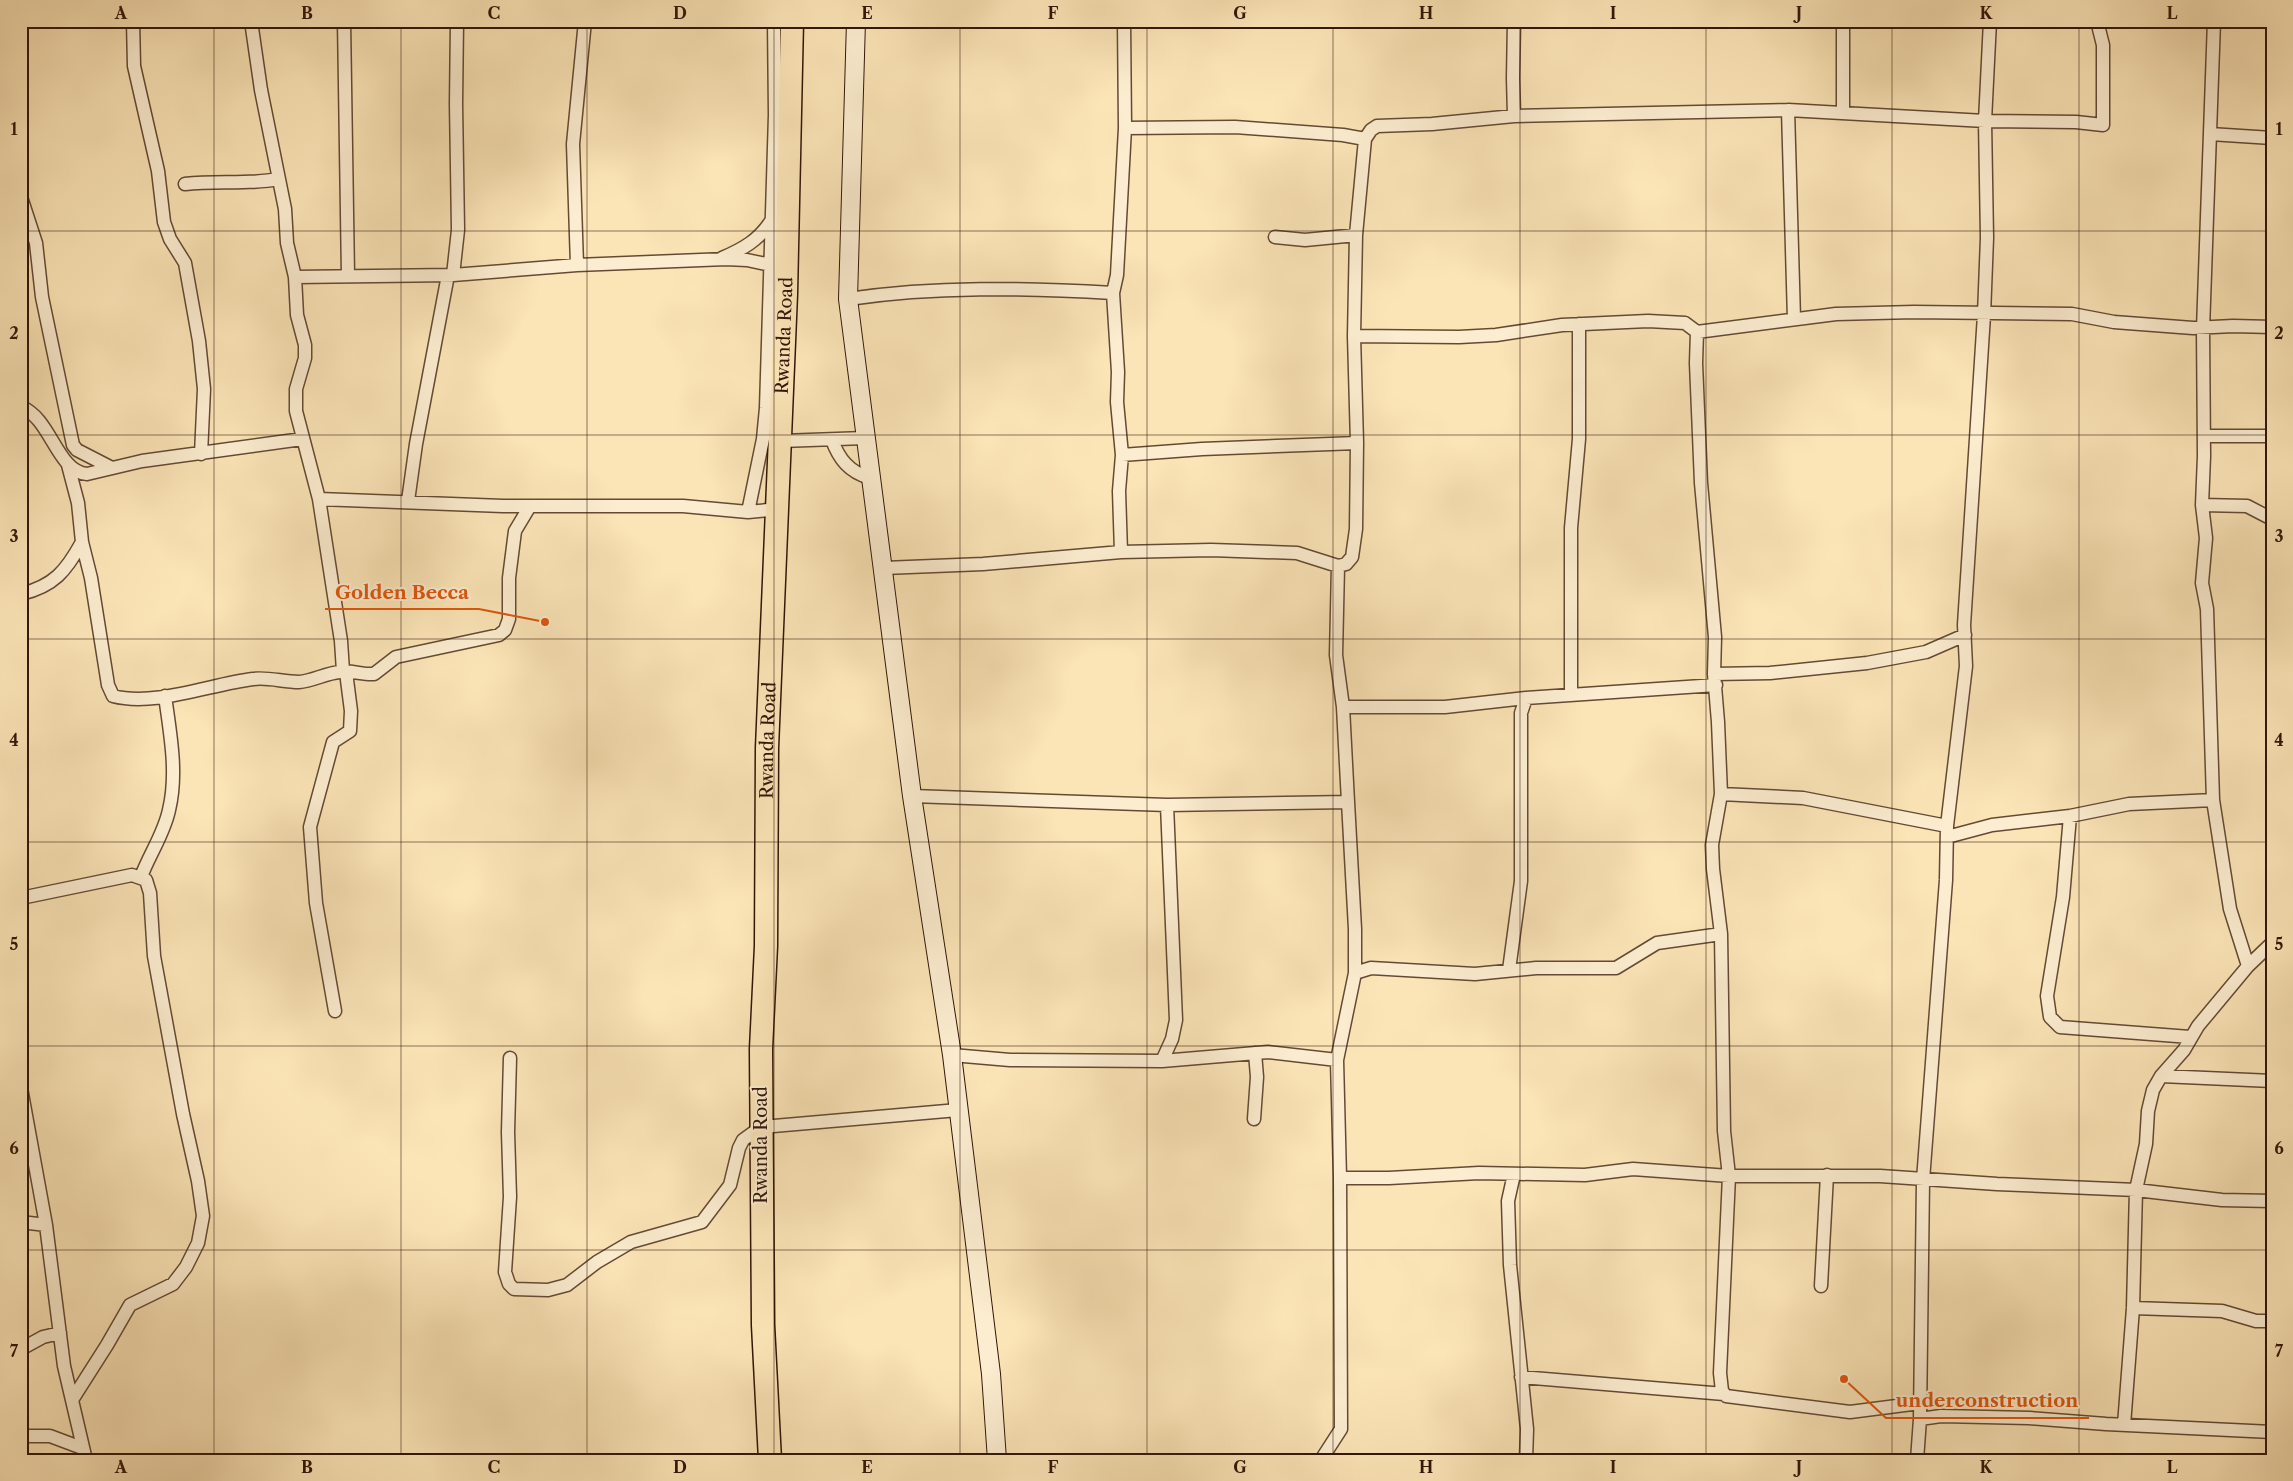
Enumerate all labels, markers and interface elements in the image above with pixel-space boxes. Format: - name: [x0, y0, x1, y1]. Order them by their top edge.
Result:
- text: A: [114, 3, 128, 23]
- text: B: [301, 3, 313, 23]
- text: C: [488, 3, 500, 23]
- text: D: [673, 3, 687, 23]
- text: E: [861, 3, 873, 23]
- text: F: [1048, 3, 1059, 23]
- text: G: [1233, 3, 1247, 23]
- text: H: [1419, 3, 1433, 23]
- text: I: [1610, 3, 1617, 23]
- text: J: [1793, 3, 1802, 23]
- text: K: [1980, 3, 1994, 23]
- text: L: [2166, 3, 2178, 23]
- text: 1: [10, 119, 18, 139]
- text: 1: [2275, 119, 2283, 139]
- street label: Rwanda Road: [771, 277, 797, 395]
- text: 2: [9, 323, 19, 343]
- text: 2: [2274, 323, 2284, 343]
- text: 3: [9, 526, 19, 546]
- text: 3: [2274, 526, 2284, 546]
- callout: Golden Becca: [325, 575, 479, 609]
- text: Golden Becca: [335, 581, 470, 604]
- street label: Rwanda Road: [756, 681, 781, 799]
- text: 4: [9, 730, 19, 750]
- text: 4: [2274, 730, 2284, 750]
- text: 5: [10, 934, 19, 954]
- text: 5: [2275, 934, 2284, 954]
- street label: Rwanda Road: [750, 1086, 772, 1204]
- text: 6: [9, 1138, 19, 1158]
- text: 6: [2274, 1138, 2284, 1158]
- text: 7: [10, 1341, 19, 1361]
- text: 7: [2275, 1341, 2284, 1361]
- callout: underconstruction: [1886, 1384, 2089, 1418]
- text: underconstruction: [1896, 1389, 2078, 1412]
- text: A: [114, 1457, 128, 1477]
- text: B: [301, 1457, 313, 1477]
- text: C: [488, 1457, 500, 1477]
- text: D: [673, 1457, 687, 1477]
- text: E: [861, 1457, 873, 1477]
- text: F: [1048, 1457, 1059, 1477]
- text: G: [1233, 1457, 1247, 1477]
- text: H: [1419, 1457, 1433, 1477]
- text: I: [1610, 1457, 1617, 1477]
- text: J: [1793, 1457, 1802, 1477]
- text: K: [1980, 1457, 1994, 1477]
- text: L: [2166, 1457, 2178, 1477]

